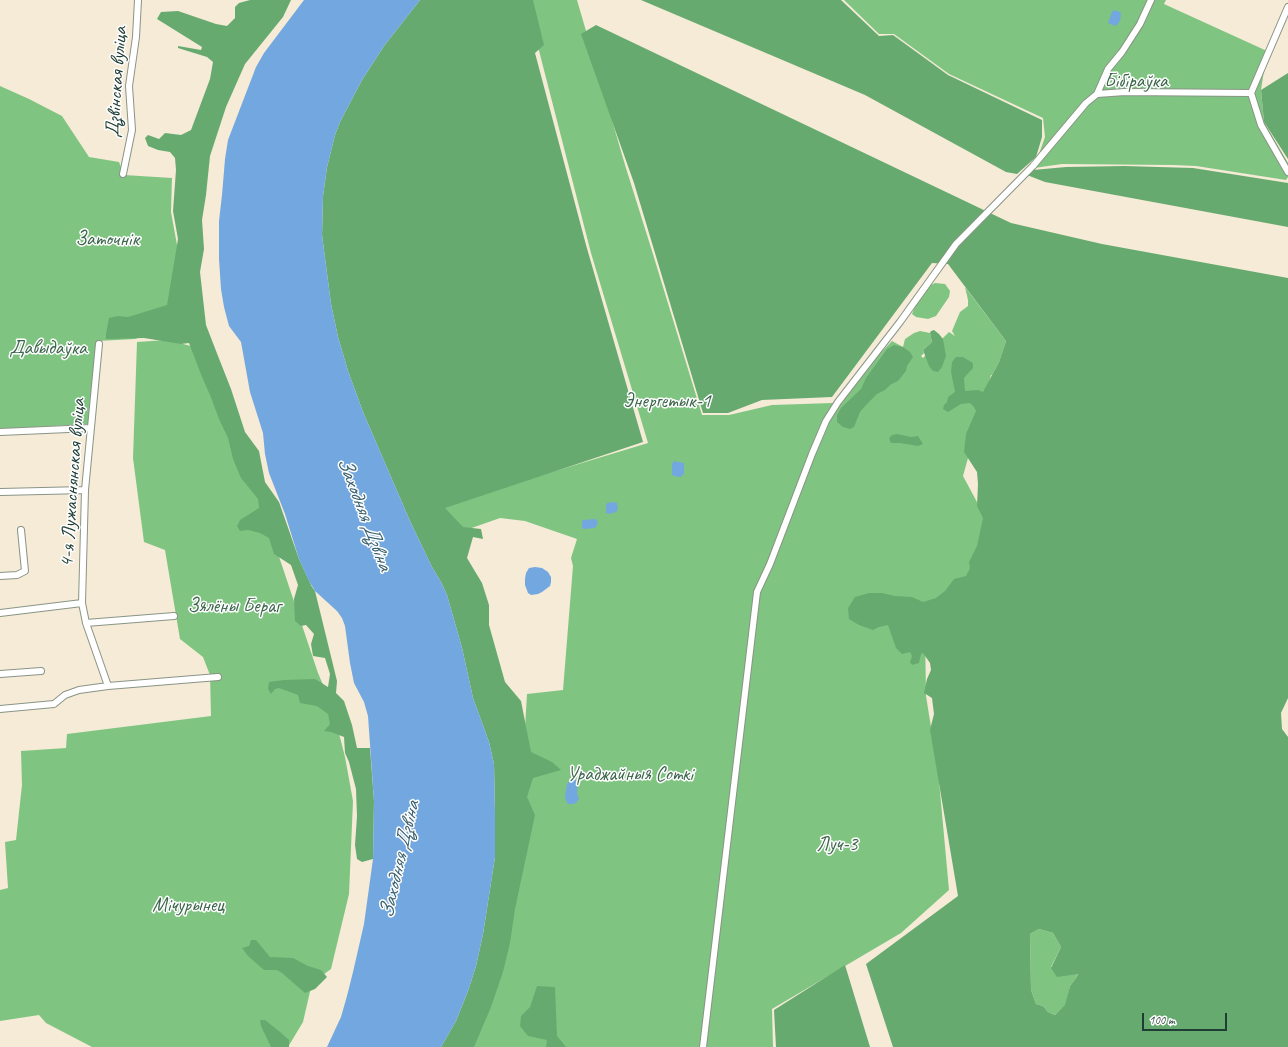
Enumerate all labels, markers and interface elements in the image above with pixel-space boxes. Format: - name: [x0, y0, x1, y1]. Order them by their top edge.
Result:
- street label: Дзвінская вуліца: [101, 26, 133, 138]
- park label: Бібіраўка: [1104, 70, 1168, 94]
- park label: Заточнік: [75, 228, 139, 252]
- park label: Давыдаўка: [9, 337, 87, 361]
- park label: Энергетык-1: [623, 390, 711, 414]
- street label: 4-я Лужаснянская вуліца: [55, 398, 91, 568]
- water label: Заходняя Дзвіна: [331, 454, 397, 574]
- park label: Зялёны Бераг: [187, 595, 281, 619]
- park label: Ураджайныя Соткі: [567, 763, 693, 787]
- water label: Заходняя Дзвіна: [374, 799, 426, 921]
- park label: Луч-3: [816, 833, 858, 857]
- park label: Мічурынец: [152, 894, 224, 918]
- scale bar: [1144, 1005, 1229, 1031]
- text: 100 m: [1149, 1012, 1175, 1028]

